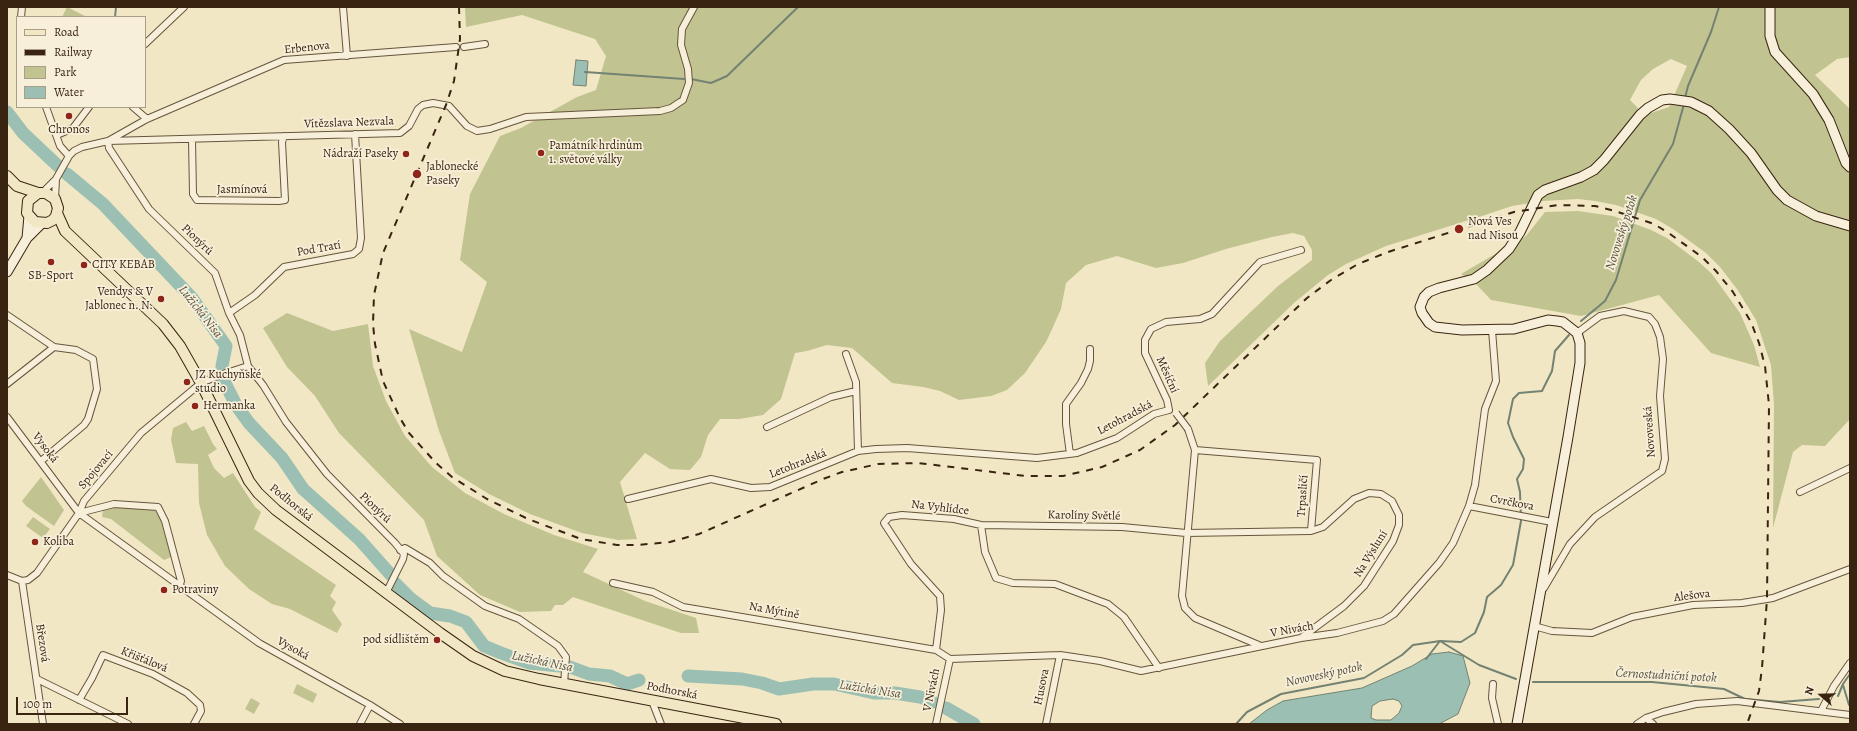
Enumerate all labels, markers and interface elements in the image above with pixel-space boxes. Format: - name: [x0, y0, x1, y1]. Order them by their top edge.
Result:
- legend: [16, 16, 146, 108]
- text: Road: [54, 24, 79, 40]
- street label: Erbenova: [283, 38, 331, 58]
- text: Railway: [54, 44, 92, 60]
- text: Park: [54, 64, 77, 80]
- text: Water: [54, 84, 84, 100]
- marker: Chronos: [64, 111, 74, 121]
- street label: Vítězslava Nezvala: [304, 114, 394, 132]
- place label: Chronos: [48, 123, 90, 137]
- place label: Památník hrdinům 1. světové války: [549, 139, 643, 167]
- place label: Nádraží Paseky: [323, 147, 398, 161]
- marker: Památník hrdinům 1. světové války: [536, 148, 546, 158]
- marker: Nádraží Paseky: [401, 149, 411, 159]
- place label: Jablonecké Paseky: [426, 160, 478, 188]
- marker: Jablonecké Paseky: [411, 168, 423, 180]
- street label: Jasmínová: [217, 183, 267, 197]
- water label: Novoveský potok: [1603, 193, 1641, 273]
- place label: Nová Ves nad Nisou: [1468, 215, 1518, 243]
- street label: Pionýrů: [178, 221, 216, 259]
- marker: Nová Ves nad Nisou: [1453, 223, 1465, 235]
- street label: Pod Tratí: [296, 238, 342, 260]
- marker: SB-Sport: [46, 257, 56, 267]
- place label: CITY KEBAB: [92, 258, 155, 272]
- marker: CITY KEBAB: [79, 260, 89, 270]
- place label: SB-Sport: [28, 269, 74, 283]
- water label: Lužická Nisa: [175, 283, 225, 341]
- place label: Vendys & V Jablonec n. N.: [85, 285, 153, 313]
- marker: Vendys & V Jablonec n. N.: [156, 294, 166, 304]
- street label: Měsíční: [1153, 354, 1181, 396]
- place label: JZ Kuchyňské studio: [195, 368, 261, 396]
- marker: JZ Kuchyňské studio: [182, 377, 192, 387]
- street label: Letohradská: [1095, 397, 1155, 439]
- place label: Hermanka: [203, 399, 255, 413]
- marker: Hermanka: [190, 401, 200, 411]
- street label: Novoveská: [1641, 406, 1659, 458]
- street label: Vysoká: [29, 430, 61, 466]
- street label: Letohradská: [767, 446, 829, 482]
- street label: Spojovací: [75, 447, 117, 493]
- street label: Trpasličí: [1294, 474, 1312, 518]
- street label: Podhorská: [266, 481, 316, 525]
- street label: Pionýrů: [356, 489, 394, 527]
- street label: Cvrčkova: [1489, 492, 1535, 514]
- street label: Na Vyhlídce: [910, 497, 970, 519]
- street label: Karolíny Světlé: [1048, 508, 1120, 524]
- street label: Na Výsluní: [1351, 528, 1391, 580]
- place label: Koliba: [43, 535, 74, 549]
- marker: Koliba: [30, 537, 40, 547]
- place label: Potraviny: [172, 583, 218, 597]
- marker: Potraviny: [159, 585, 169, 595]
- street label: Alešova: [1673, 587, 1711, 605]
- street label: Na Mýtině: [748, 599, 800, 623]
- street label: V Nivách: [1269, 619, 1315, 641]
- street label: Březová: [32, 623, 52, 663]
- place label: pod sídlištěm: [363, 633, 429, 647]
- street label: Vysoká: [274, 634, 312, 664]
- marker: pod sídlištěm: [432, 635, 442, 645]
- street label: Křišťálová: [118, 644, 170, 676]
- water label: Lužická Nisa: [510, 648, 574, 676]
- water label: Novoveský potok: [1284, 659, 1364, 691]
- water label: Černostudniční potok: [1615, 666, 1717, 686]
- street label: V Nivách: [920, 667, 944, 713]
- street label: Husova: [1031, 667, 1053, 707]
- north arrow: [1801, 675, 1841, 715]
- water label: Lužická Nisa: [838, 677, 902, 703]
- street label: Podhorská: [645, 679, 699, 703]
- text: N: [1801, 684, 1818, 697]
- scale bar: [18, 689, 130, 715]
- text: 100 m: [23, 696, 52, 712]

